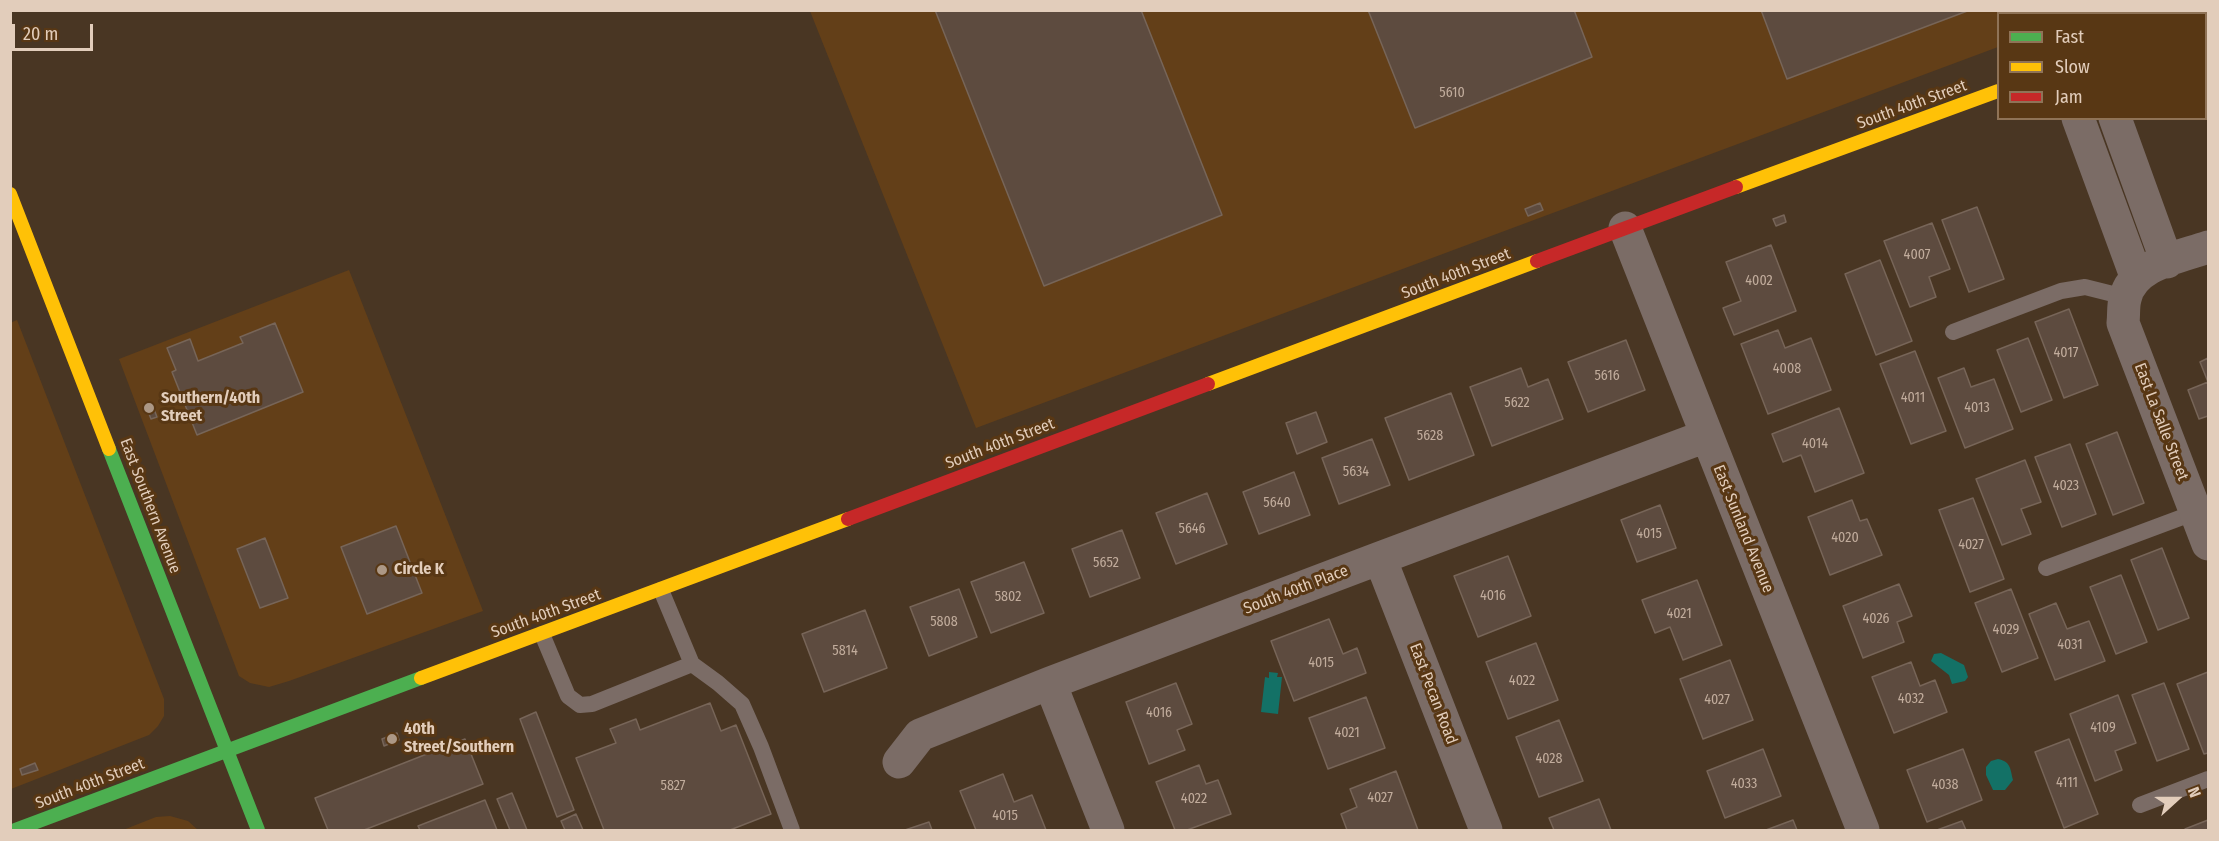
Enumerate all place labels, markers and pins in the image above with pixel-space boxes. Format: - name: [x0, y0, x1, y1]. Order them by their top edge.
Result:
- place label: Southern/40th Street: [161, 389, 260, 427]
- marker: Southern/40th Street: [142, 401, 156, 415]
- place label: Circle K: [394, 560, 444, 580]
- marker: Circle K: [375, 563, 389, 577]
- place label: 40th Street/Southern: [404, 720, 514, 758]
- marker: 40th Street/Southern: [385, 732, 399, 746]

